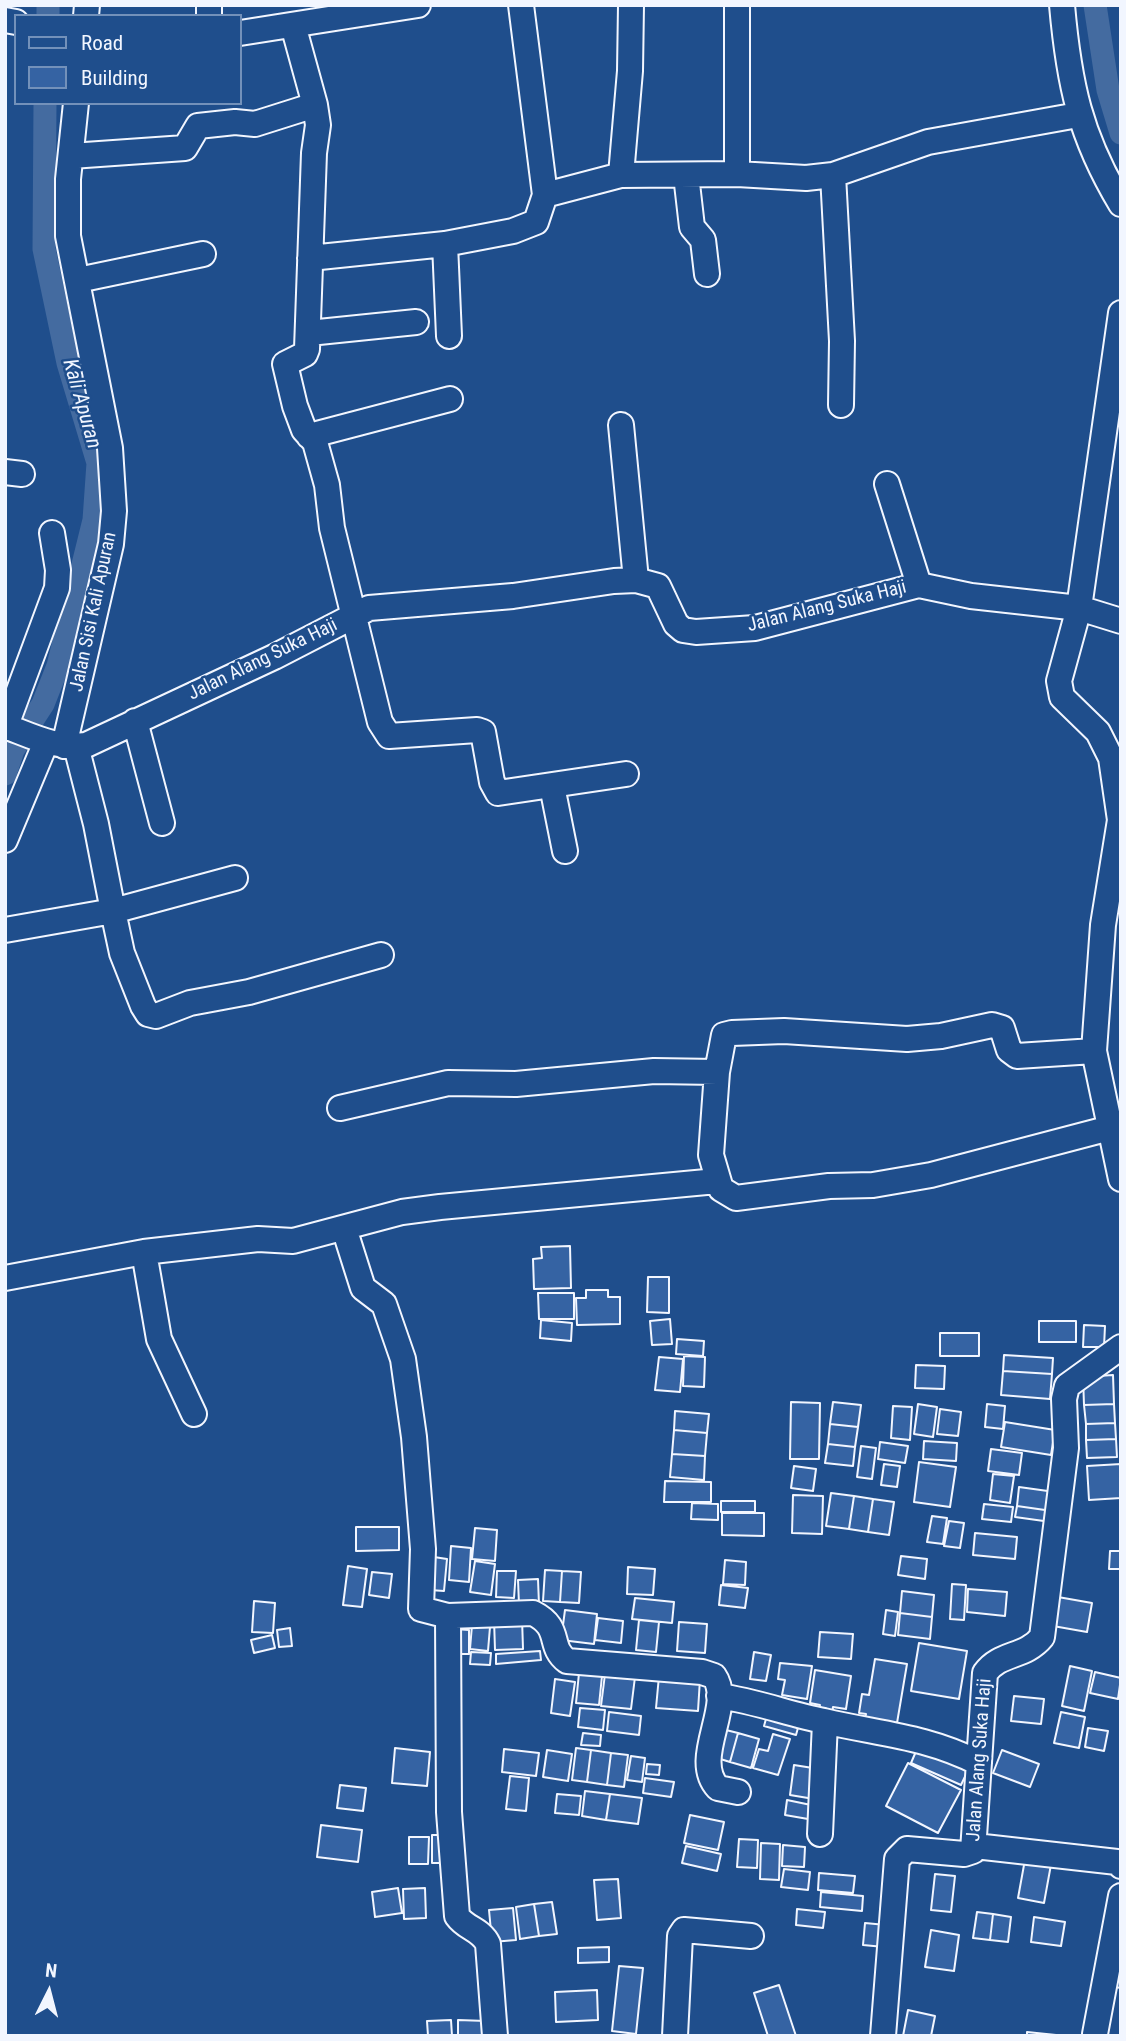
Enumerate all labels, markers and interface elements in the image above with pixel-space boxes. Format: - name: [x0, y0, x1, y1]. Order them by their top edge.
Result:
- legend: [14, 14, 242, 105]
- text: Road: [81, 31, 123, 55]
- text: Building: [81, 66, 148, 90]
- water label: Kali Apuran: [56, 356, 106, 452]
- street label: Jalan Sisi Kali Apuran: [66, 530, 122, 694]
- street label: Jalan Alang Suka Haji: [745, 576, 909, 638]
- street label: Jalan Alang Suka Haji: [185, 614, 341, 706]
- street label: Jalan Alang Suka Haji: [963, 1678, 997, 1842]
- north arrow: [14, 1957, 84, 2027]
- text: N: [44, 1959, 58, 1983]

